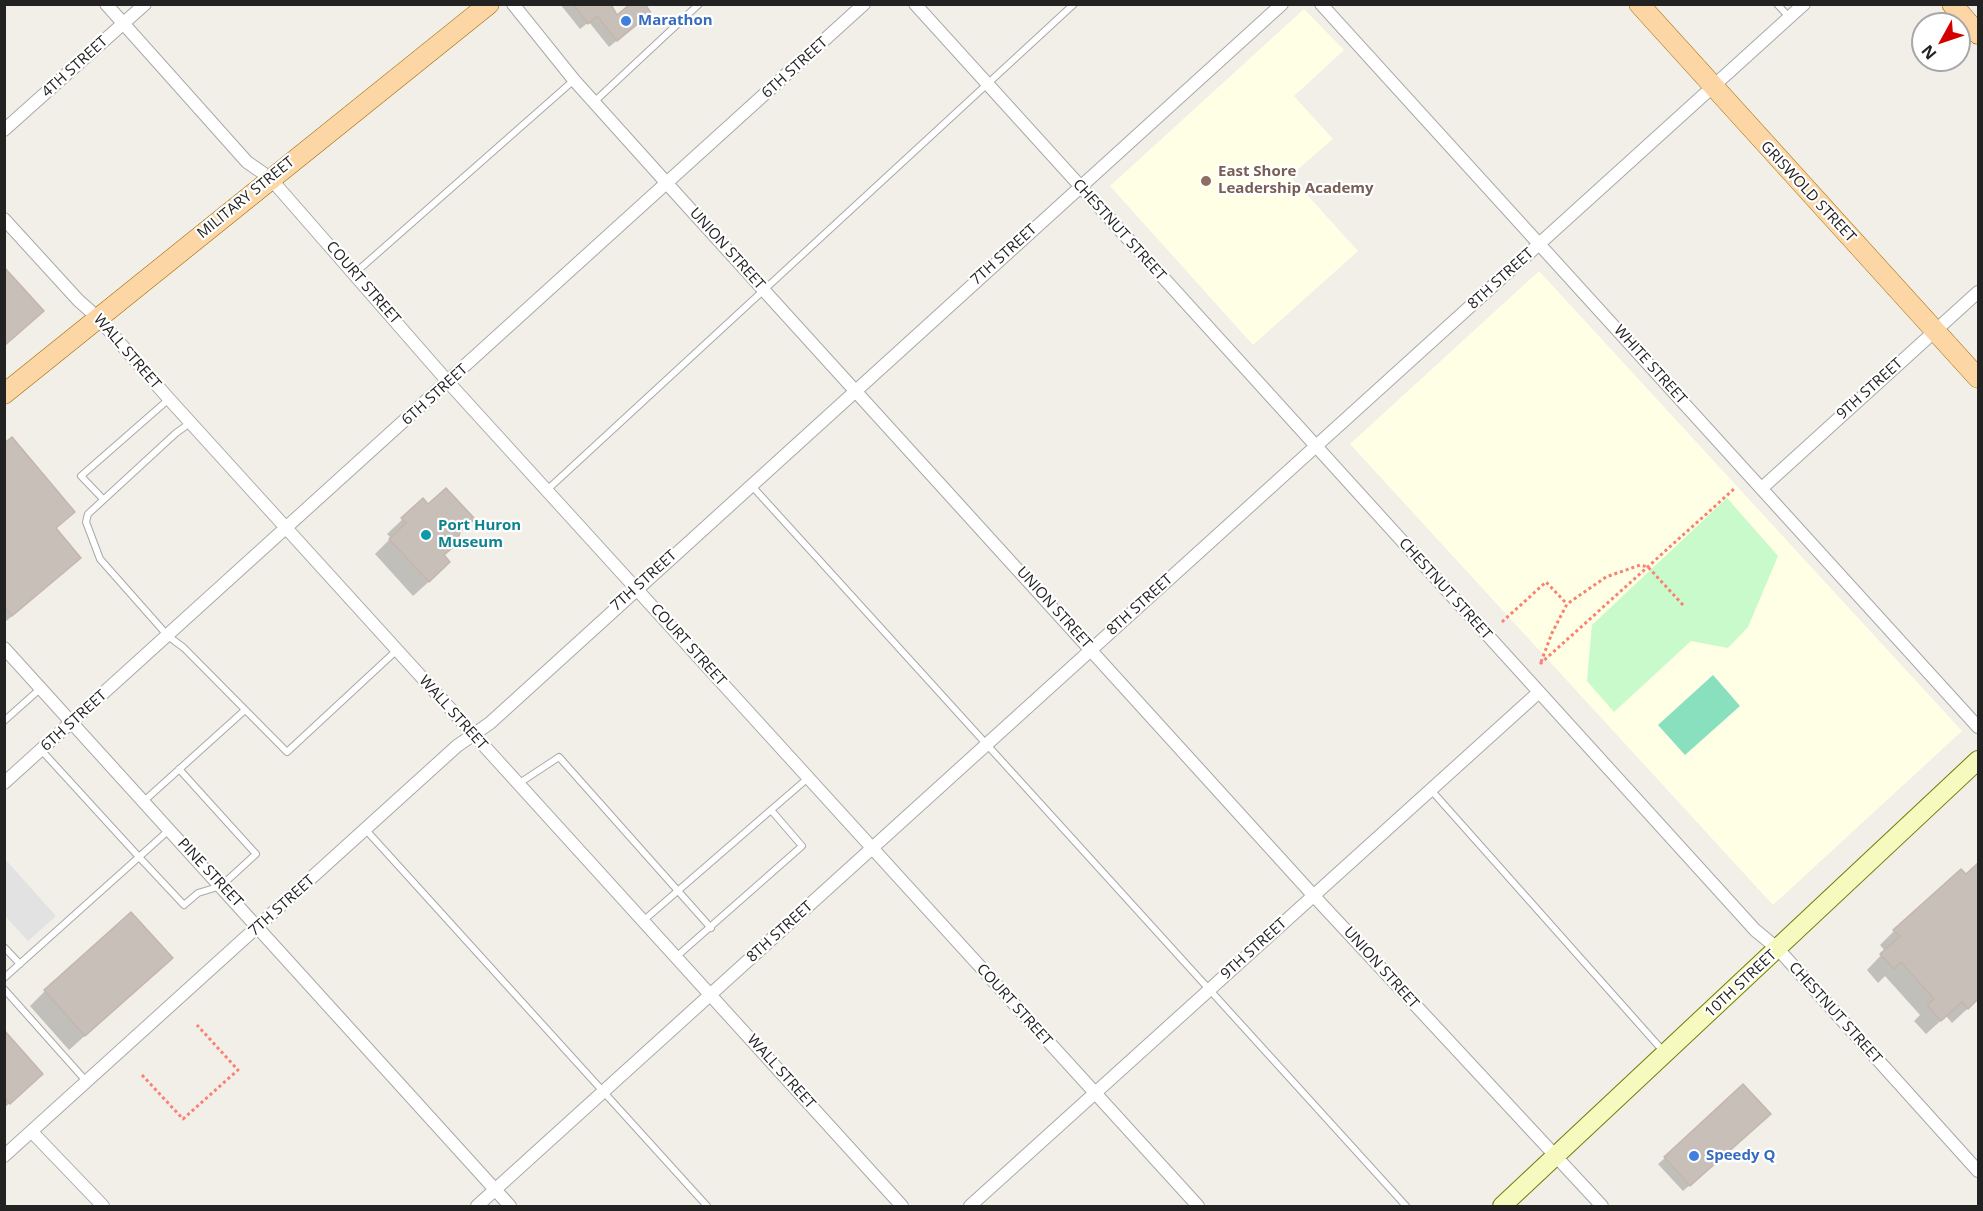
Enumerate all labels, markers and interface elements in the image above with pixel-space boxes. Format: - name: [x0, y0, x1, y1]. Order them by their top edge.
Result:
- place label: Marathon: [638, 12, 713, 30]
- north arrow: [1911, 12, 1971, 72]
- marker: Marathon: [619, 14, 633, 28]
- street label: 4TH STREET: [38, 33, 112, 101]
- street label: 6TH STREET: [758, 34, 832, 102]
- text: N: [1916, 40, 1941, 64]
- street label: GRISWOLD STREET: [1757, 138, 1859, 246]
- street label: MILITARY STREET: [194, 153, 298, 243]
- place label: East Shore Leadership Academy: [1218, 163, 1374, 198]
- marker: East Shore Leadership Academy: [1199, 174, 1213, 188]
- street label: CHESTNUT STREET: [1069, 176, 1169, 284]
- street label: UNION STREET: [686, 204, 768, 294]
- street label: 7TH STREET: [967, 221, 1041, 289]
- street label: COURT STREET: [322, 238, 404, 328]
- street label: 8TH STREET: [1464, 245, 1538, 313]
- street label: WALL STREET: [90, 311, 164, 393]
- street label: WHITE STREET: [1610, 322, 1690, 408]
- street label: 9TH STREET: [1833, 355, 1907, 423]
- street label: 6TH STREET: [398, 361, 472, 429]
- place label: Port Huron Museum: [438, 517, 521, 552]
- marker: Port Huron Museum: [419, 528, 433, 542]
- street label: CHESTNUT STREET: [1395, 535, 1495, 643]
- street label: 7TH STREET: [607, 547, 681, 615]
- street label: UNION STREET: [1013, 563, 1095, 653]
- street label: 8TH STREET: [1103, 571, 1177, 639]
- street label: COURT STREET: [646, 600, 730, 690]
- street label: WALL STREET: [415, 672, 491, 754]
- street label: 6TH STREET: [37, 687, 111, 755]
- street label: PINE STREET: [174, 835, 246, 911]
- street label: 7TH STREET: [245, 872, 319, 940]
- street label: 8TH STREET: [743, 898, 817, 966]
- street label: 9TH STREET: [1217, 915, 1291, 983]
- street label: UNION STREET: [1340, 923, 1422, 1013]
- street label: 10TH STREET: [1702, 946, 1780, 1022]
- street label: CHESTNUT STREET: [1785, 959, 1885, 1067]
- street label: COURT STREET: [972, 960, 1056, 1050]
- street label: WALL STREET: [743, 1031, 819, 1113]
- place label: Speedy Q: [1706, 1147, 1775, 1165]
- marker: Speedy Q: [1687, 1149, 1701, 1163]

